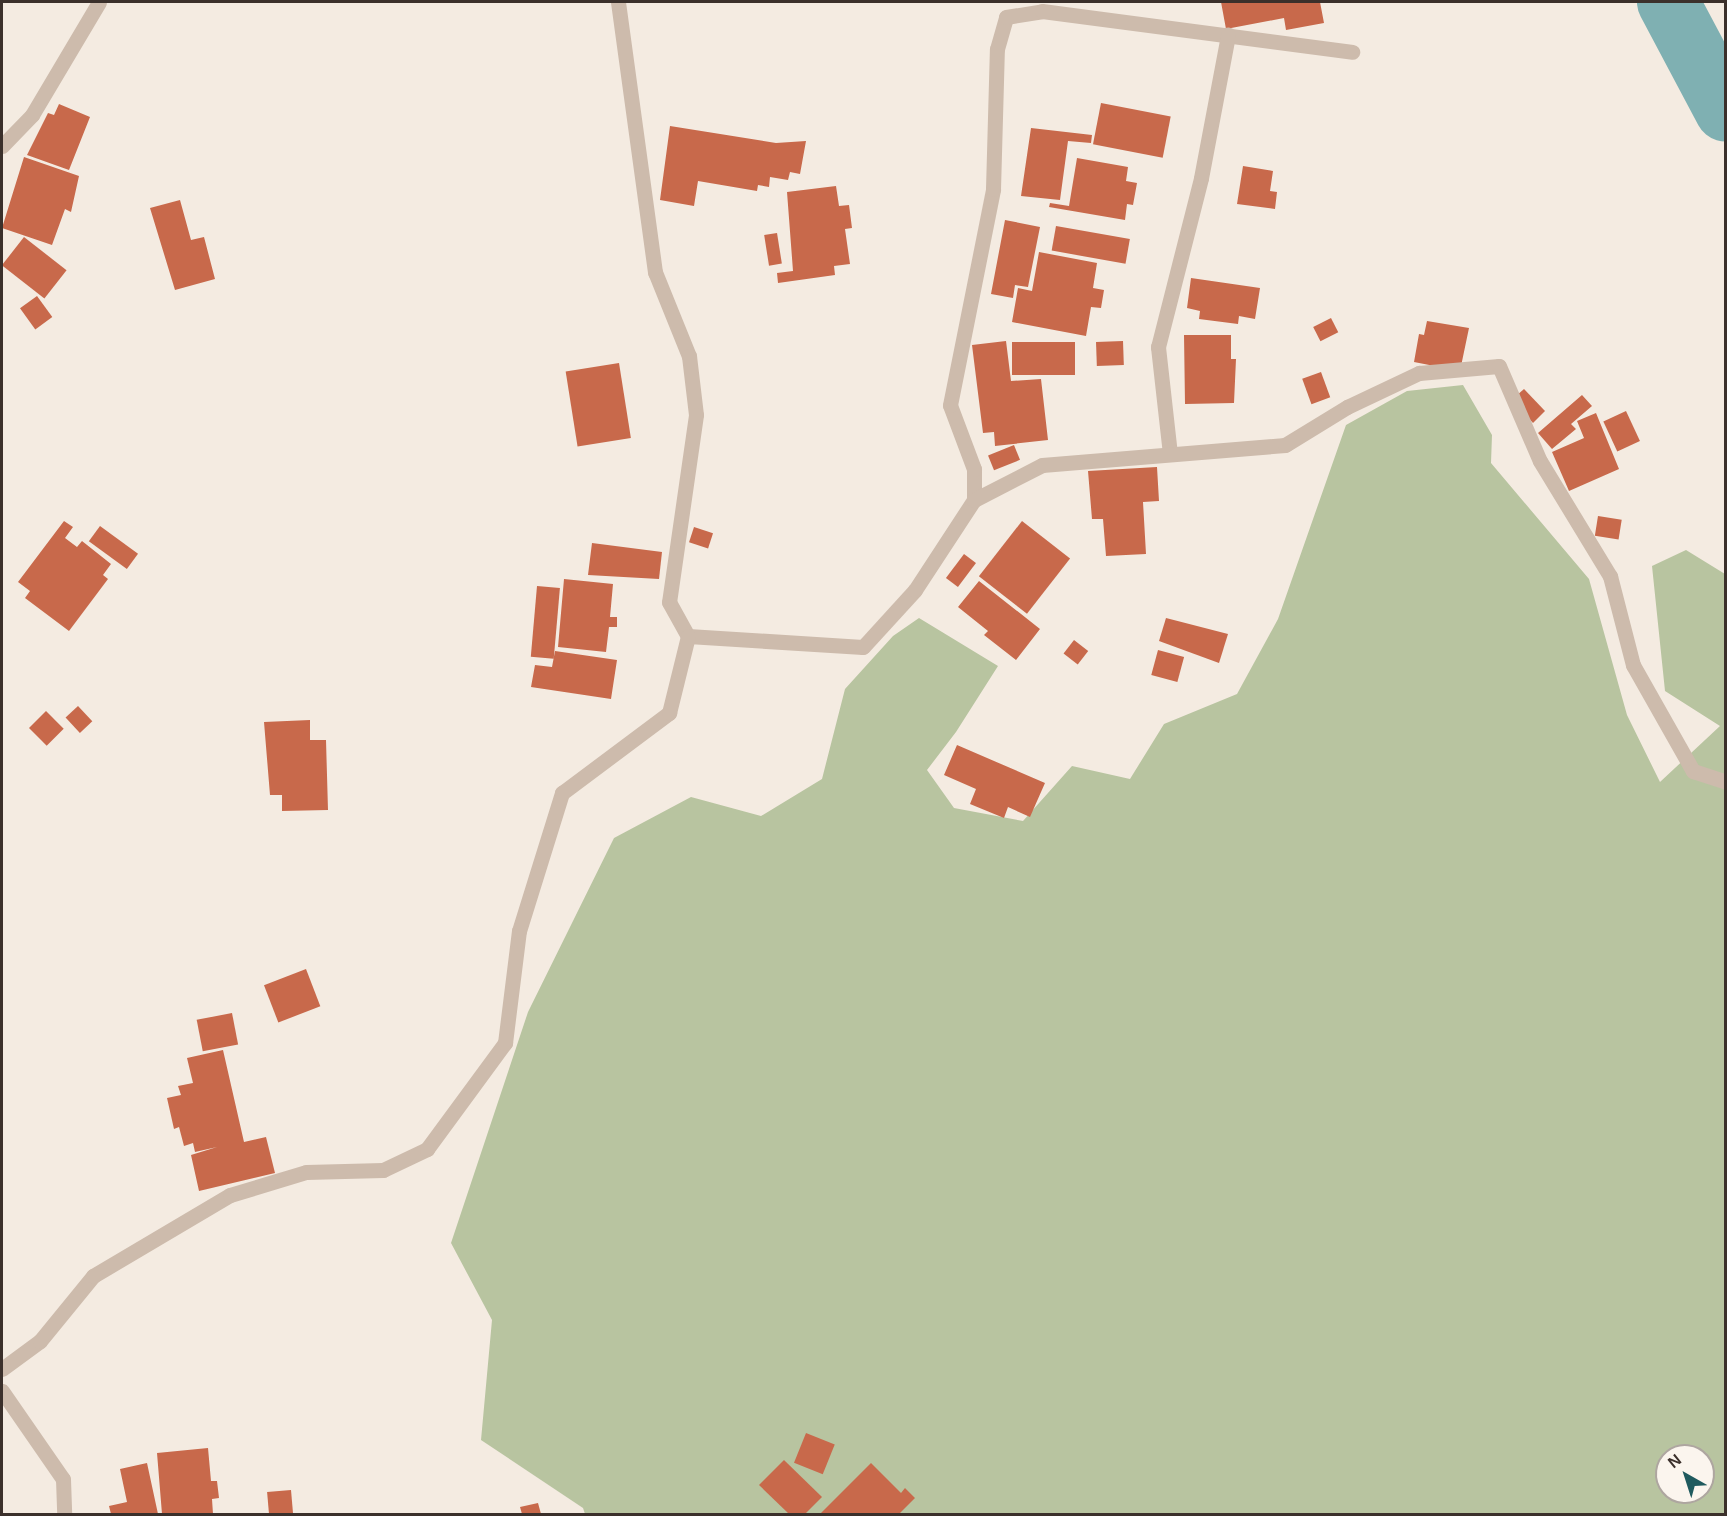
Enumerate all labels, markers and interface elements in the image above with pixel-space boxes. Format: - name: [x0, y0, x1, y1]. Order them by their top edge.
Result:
- north arrow: [1655, 1444, 1715, 1504]
- text: N: [1665, 1451, 1684, 1471]

